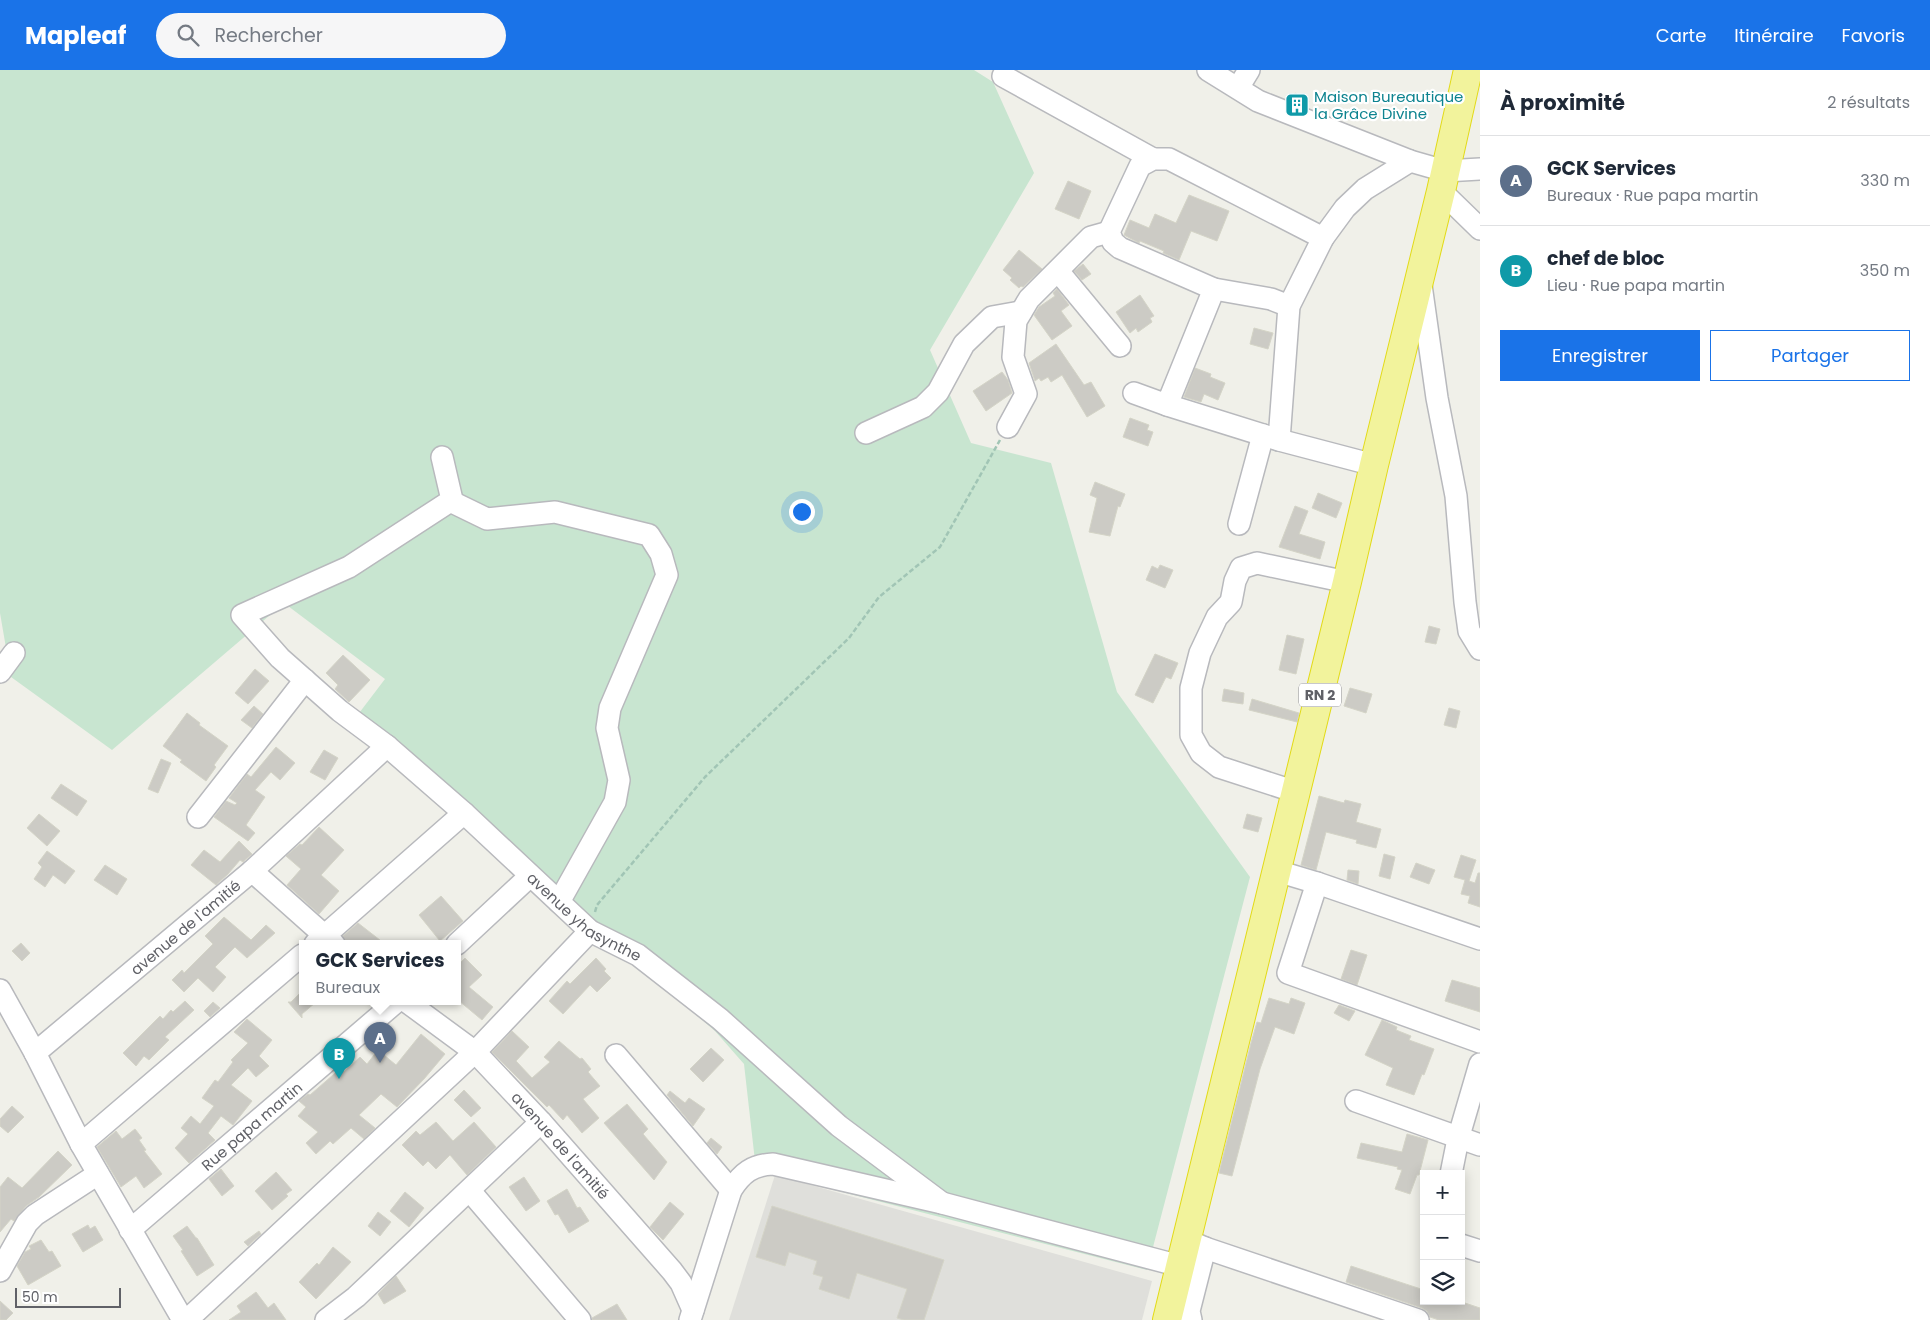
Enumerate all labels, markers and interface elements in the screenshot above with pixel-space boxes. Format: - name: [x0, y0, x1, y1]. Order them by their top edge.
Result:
- search box: [156, 13, 506, 58]
- text: Mapleaf: [25, 19, 126, 52]
- icon: search: [174, 21, 202, 49]
- text: Rechercher: [214, 22, 323, 49]
- text: Carte: [1656, 23, 1706, 48]
- text: Itinéraire: [1734, 23, 1814, 48]
- text: Favoris: [1842, 23, 1905, 48]
- place label: Maison Bureautique la Grâce Divine: [1314, 86, 1463, 124]
- text: À proximité: [1500, 88, 1625, 117]
- text: 2 résultats: [1827, 91, 1910, 114]
- building icon: Maison Bureautique la Grâce Divine: [1284, 92, 1310, 118]
- text: GCK Services: [1547, 155, 1676, 182]
- text: A: [1510, 169, 1522, 192]
- text: 330 m: [1860, 169, 1910, 192]
- text: Bureaux · Rue papa martin: [1547, 184, 1759, 207]
- text: chef de bloc: [1547, 245, 1665, 272]
- text: B: [1511, 259, 1521, 282]
- text: 350 m: [1860, 259, 1910, 282]
- text: Lieu · Rue papa martin: [1547, 274, 1725, 297]
- button: Enregistrer: [1500, 330, 1700, 381]
- button: Partager: [1710, 330, 1910, 381]
- your location: [789, 499, 815, 525]
- road number: RN 2: [1299, 684, 1341, 706]
- street label: avenue yhasynthe: [523, 867, 645, 966]
- street label: avenue de l'amitié: [126, 875, 245, 979]
- popup: [299, 940, 461, 1005]
- text: GCK Services: [315, 947, 445, 974]
- text: Bureaux: [315, 976, 380, 999]
- pin: A: [364, 1022, 396, 1063]
- pin: B: [323, 1038, 355, 1079]
- street label: Rue papa martin: [197, 1077, 306, 1175]
- street label: avenue de l'amitié: [507, 1087, 614, 1203]
- map controls: [1420, 1170, 1465, 1305]
- button: +: [1420, 1170, 1465, 1215]
- button: −: [1420, 1215, 1465, 1260]
- button: layers: [1420, 1260, 1465, 1305]
- scale bar: [15, 1285, 121, 1308]
- text: 50 m: [22, 1287, 58, 1307]

